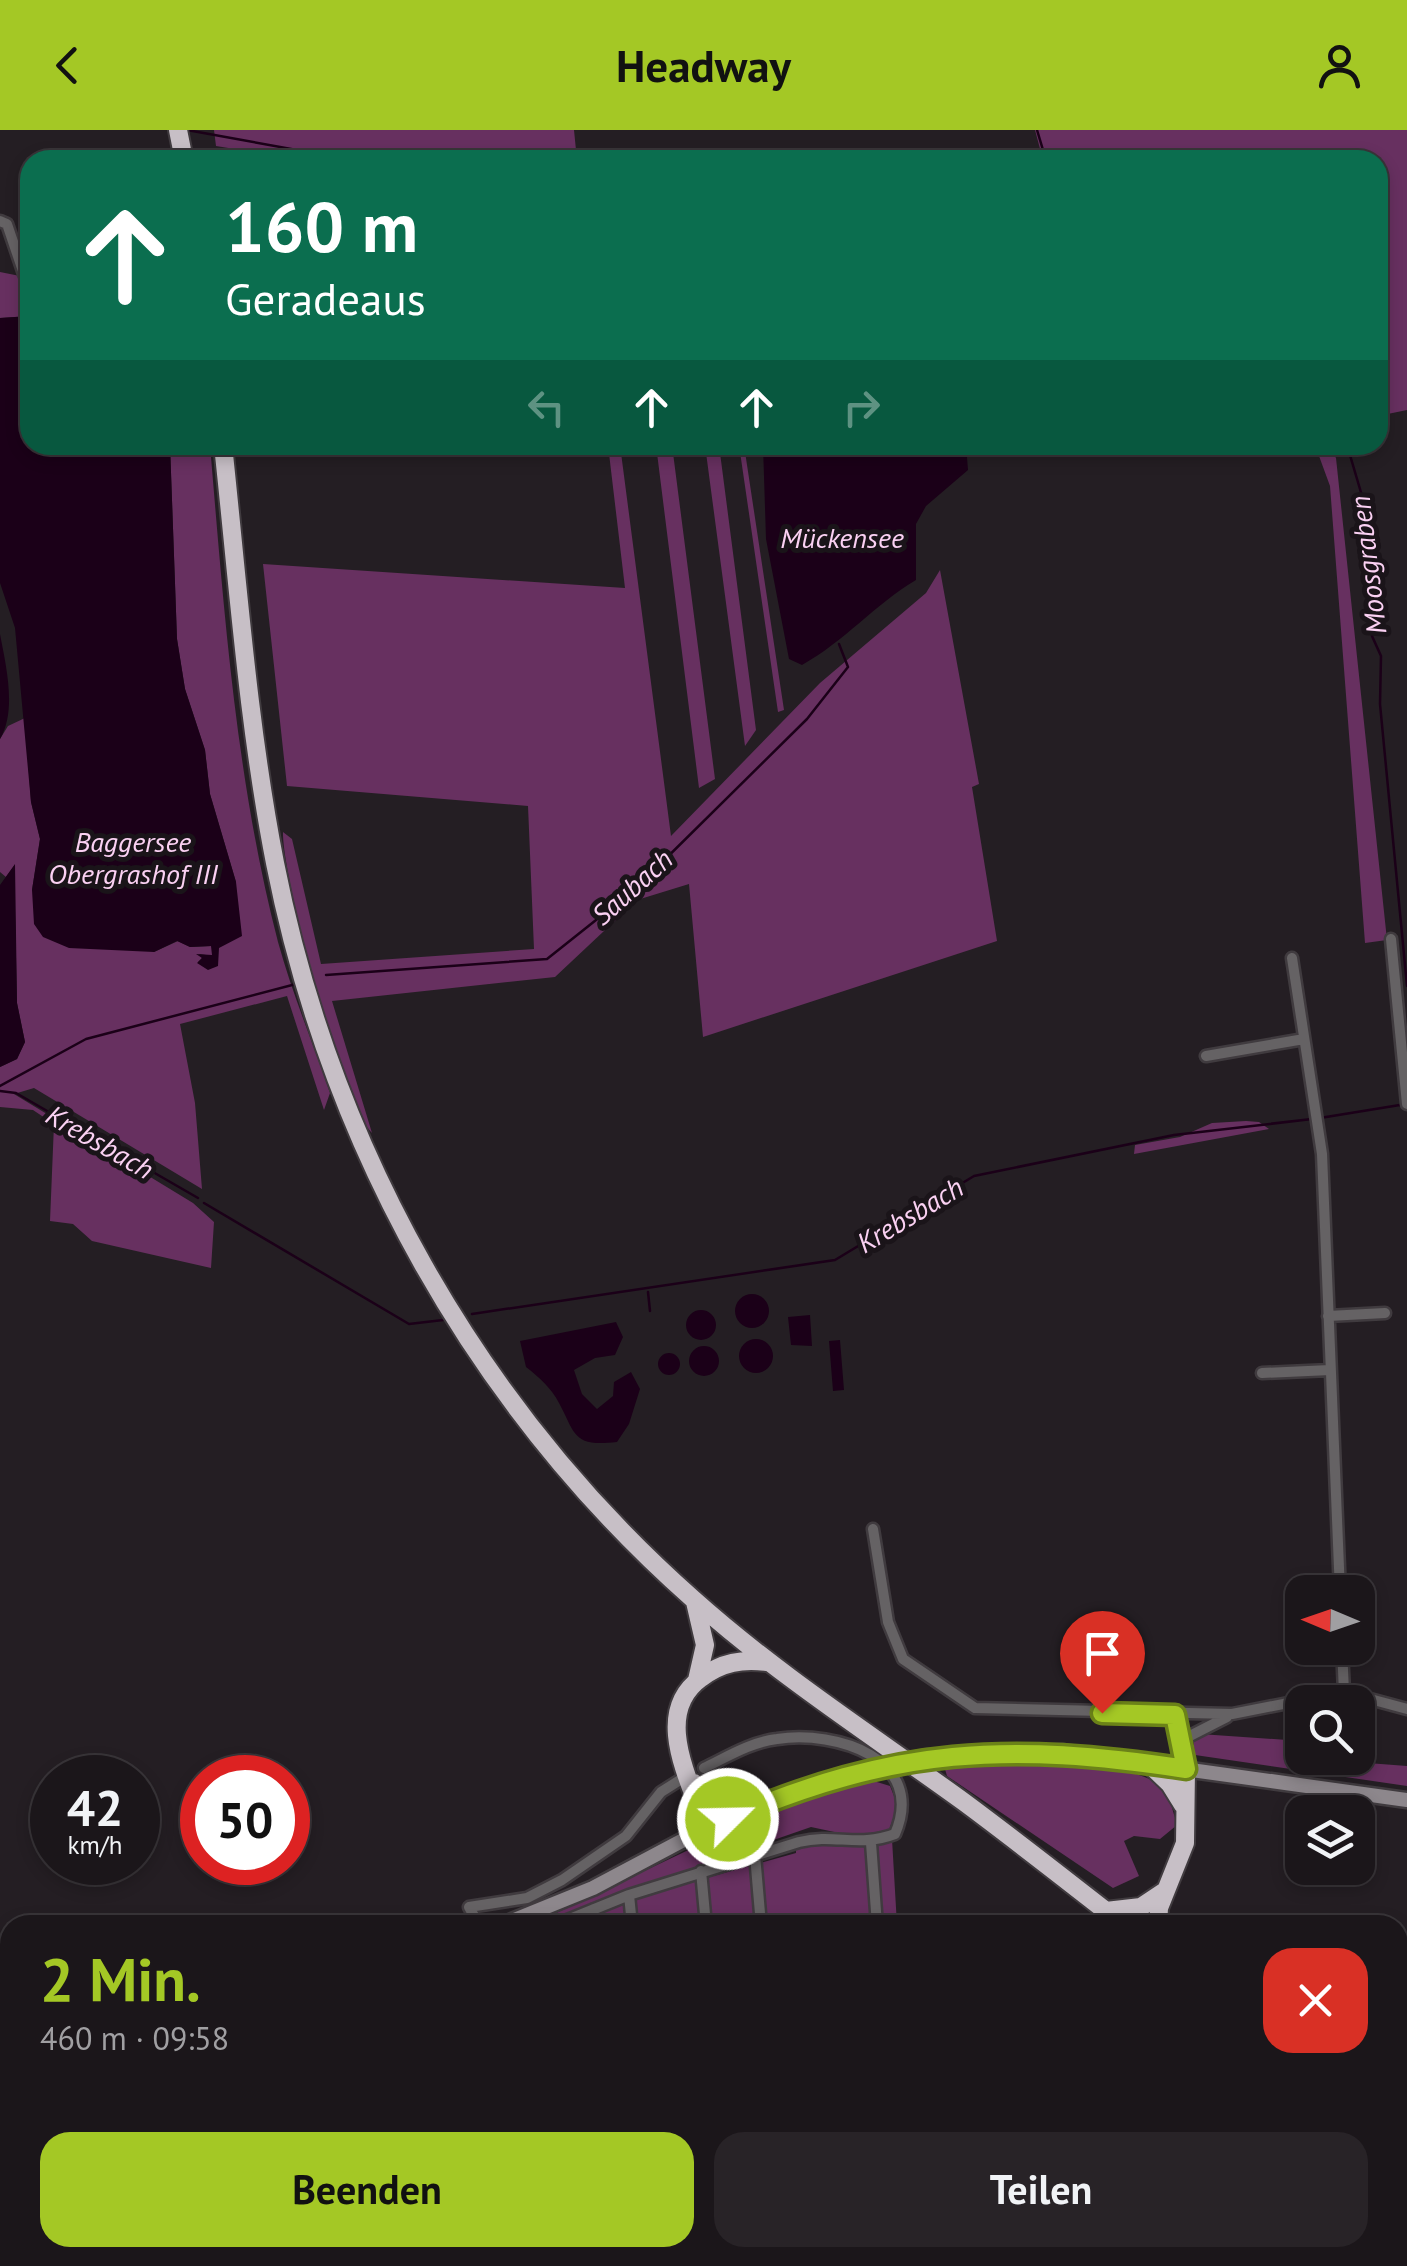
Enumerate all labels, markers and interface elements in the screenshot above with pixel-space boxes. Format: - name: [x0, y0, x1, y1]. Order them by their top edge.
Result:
- text: Headway: [616, 36, 791, 94]
- icon: back: [40, 38, 95, 93]
- icon: person: [1312, 38, 1367, 93]
- text: 160 m: [225, 181, 418, 271]
- icon: ahead: [60, 190, 190, 320]
- text: Geradeaus: [225, 269, 426, 327]
- icon: left: [519, 380, 574, 435]
- icon: ahead: [624, 380, 679, 435]
- icon: ahead: [729, 380, 784, 435]
- icon: right: [834, 380, 889, 435]
- water label: Moosgraben: [1341, 494, 1394, 636]
- water label: Mückensee: [780, 519, 904, 556]
- water label: Baggersee Obergrashof III: [48, 823, 219, 892]
- water label: Saubach: [583, 840, 680, 933]
- water label: Krebsbach: [40, 1096, 161, 1187]
- water label: Krebsbach: [850, 1168, 970, 1261]
- north arrow: [1285, 1575, 1375, 1665]
- map controls: [1285, 1575, 1375, 1885]
- pin: [1060, 1611, 1145, 1714]
- icon: arrive: [1075, 1626, 1130, 1681]
- button: search: [1285, 1685, 1375, 1775]
- speed limit sign: 50: [180, 1755, 310, 1885]
- position arrow: [676, 1767, 780, 1871]
- text: 42: [67, 1775, 123, 1840]
- button: layers: [1285, 1795, 1375, 1885]
- text: km/h: [68, 1829, 122, 1861]
- text: 2 Min.: [40, 1940, 201, 2018]
- button: close: [1263, 1948, 1368, 2053]
- text: 460 m · 09:58: [40, 2017, 229, 2059]
- button: Beenden: [40, 2132, 694, 2247]
- button: Teilen: [714, 2132, 1368, 2247]

